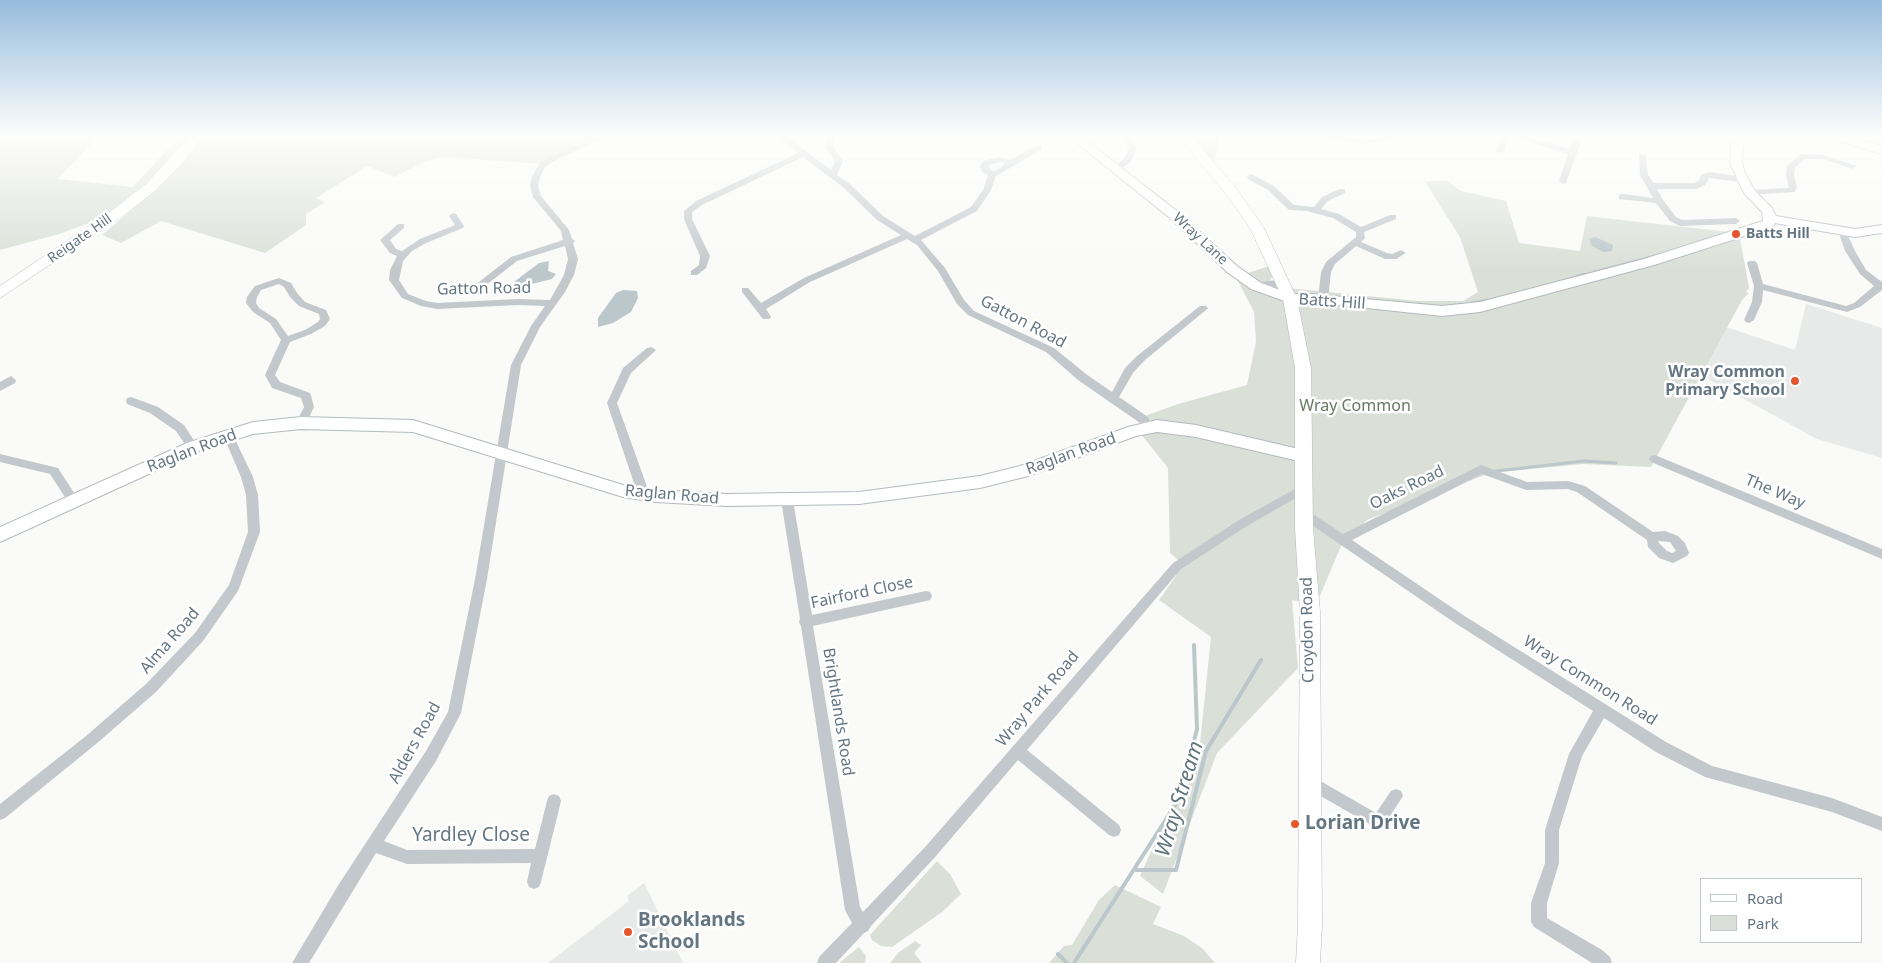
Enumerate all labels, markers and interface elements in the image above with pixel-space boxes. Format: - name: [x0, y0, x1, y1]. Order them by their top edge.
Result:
- street label: Wray Lane: [1169, 209, 1231, 269]
- street label: Reigate Hill: [45, 211, 115, 267]
- place label: Batts Hill: [1746, 226, 1810, 242]
- marker: Batts Hill: [1730, 228, 1742, 240]
- street label: Gatton Road: [437, 279, 531, 299]
- street label: Batts Hill: [1298, 290, 1366, 314]
- street label: Gatton Road: [977, 291, 1069, 353]
- place label: Wray Common Primary School: [1665, 362, 1785, 400]
- marker: Wray Common Primary School: [1789, 375, 1801, 387]
- park label: Wray Common: [1299, 396, 1411, 416]
- street label: Raglan Road: [145, 425, 239, 477]
- street label: Raglan Road: [1023, 429, 1119, 479]
- street label: Oaks Road: [1367, 462, 1447, 514]
- street label: The Way: [1742, 471, 1808, 513]
- street label: Raglan Road: [624, 481, 720, 509]
- street label: Fairford Close: [809, 573, 915, 613]
- street label: Croydon Road: [1297, 577, 1319, 683]
- street label: Alma Road: [136, 604, 204, 678]
- street label: Wray Common Road: [1520, 632, 1660, 730]
- street label: Brightlands Road: [818, 646, 858, 778]
- street label: Wray Park Road: [992, 647, 1084, 751]
- street label: Alders Road: [385, 699, 445, 787]
- water label: Wray Stream: [1151, 738, 1209, 860]
- place label: Lorian Drive: [1305, 813, 1421, 835]
- marker: Lorian Drive: [1289, 818, 1301, 830]
- street label: Yardley Close: [412, 825, 530, 847]
- legend: [1700, 878, 1862, 943]
- text: Road: [1747, 888, 1783, 908]
- place label: Brooklands School: [638, 910, 745, 954]
- text: Park: [1747, 913, 1779, 933]
- marker: Brooklands School: [622, 926, 634, 938]

